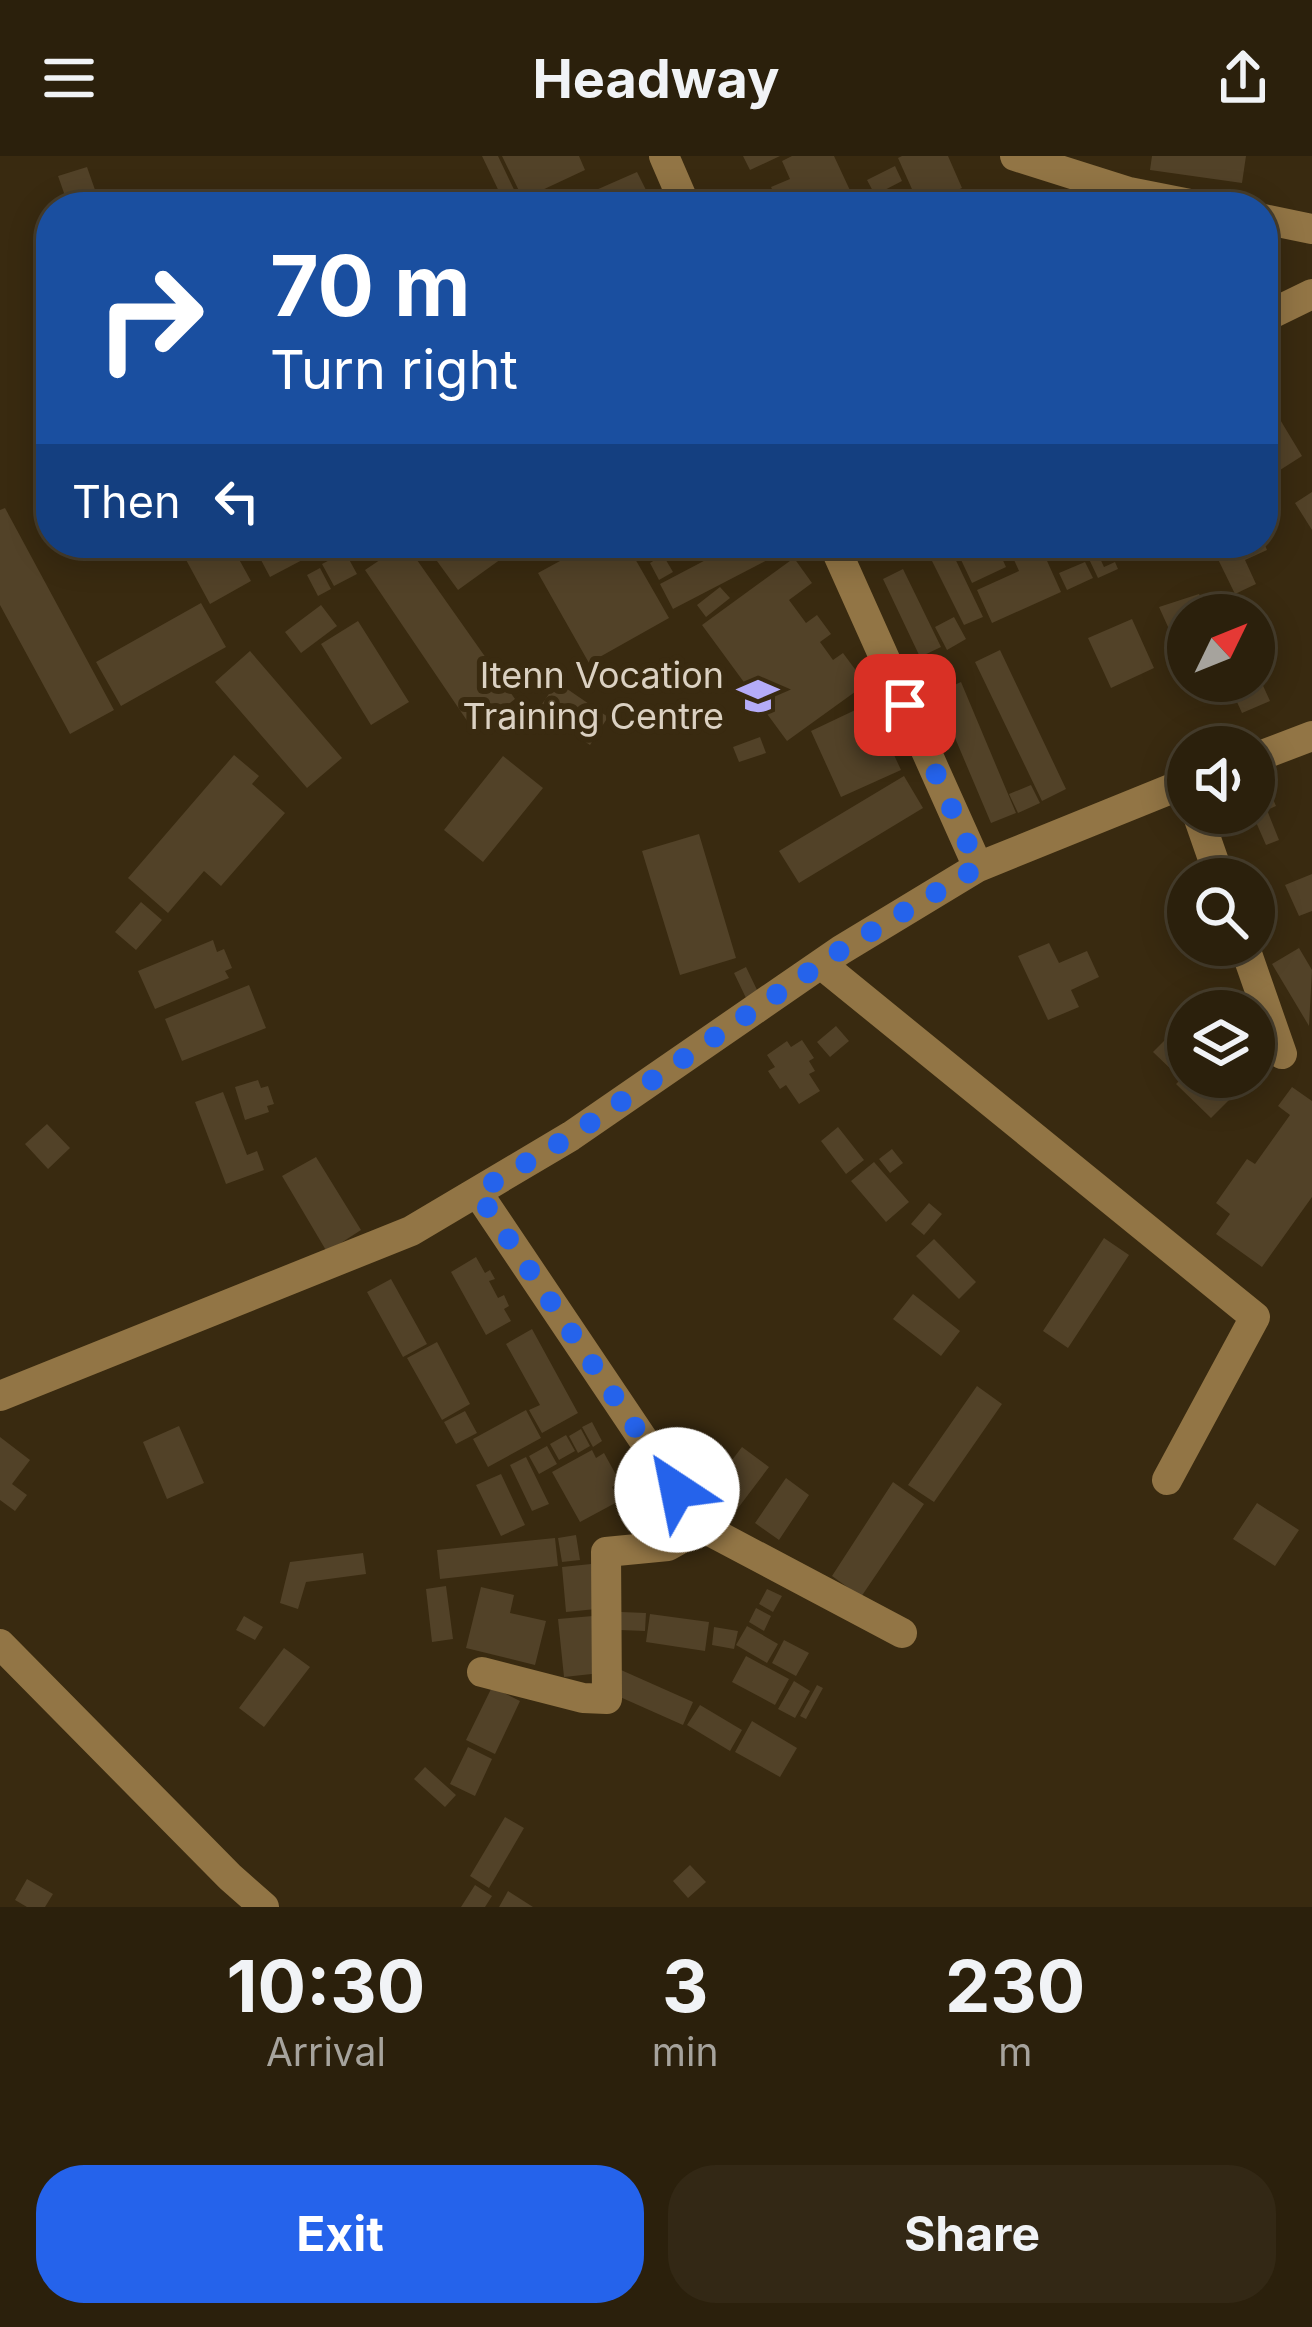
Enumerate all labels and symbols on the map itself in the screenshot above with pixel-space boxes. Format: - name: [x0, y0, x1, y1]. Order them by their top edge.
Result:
- north arrow: [1167, 594, 1275, 702]
- place label: Itenn Vocation Training Centre: [463, 653, 724, 738]
- pin: [854, 654, 956, 756]
- school or university icon: Itenn Vocation Training Centre: [735, 673, 781, 719]
- position arrow: [614, 1427, 740, 1553]

